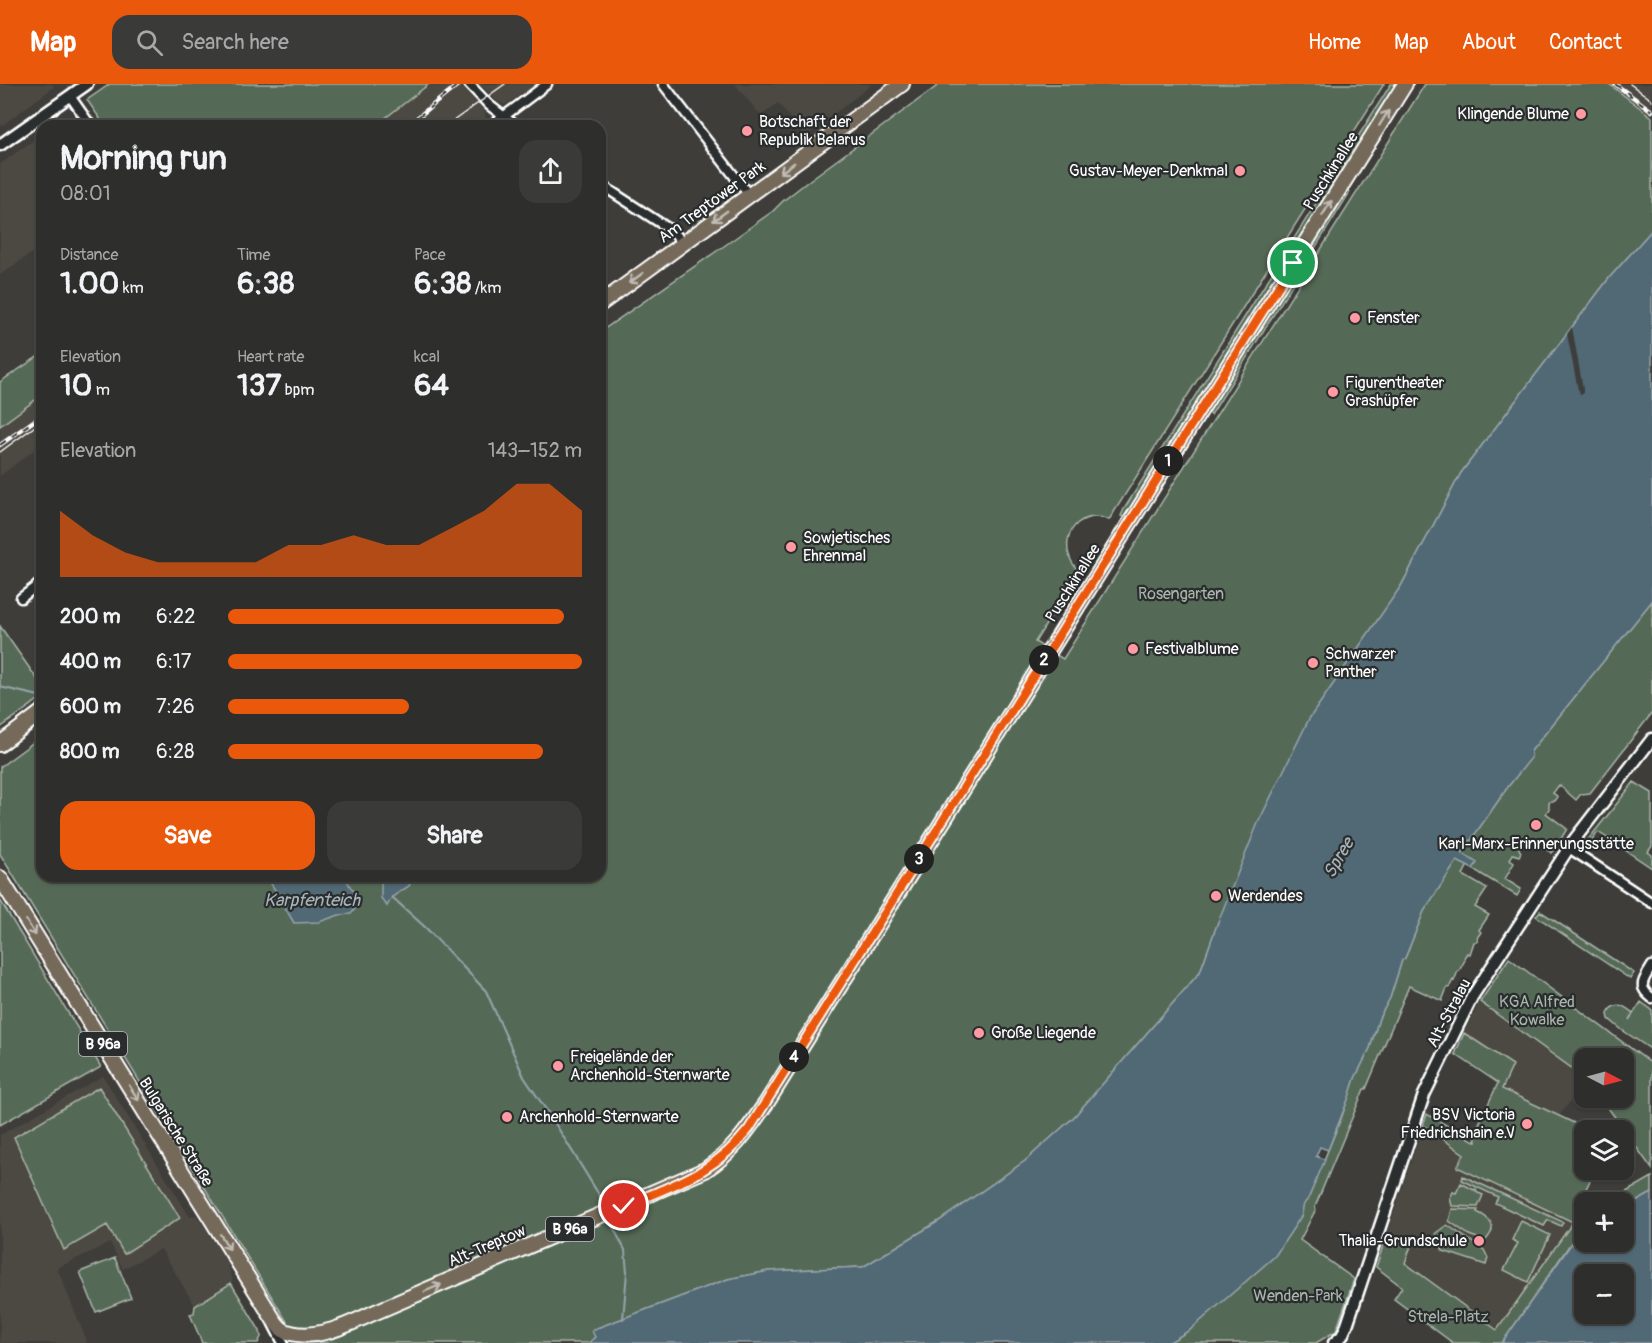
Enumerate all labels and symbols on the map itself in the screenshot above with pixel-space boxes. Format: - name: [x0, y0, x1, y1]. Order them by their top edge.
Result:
- place label: Klingende Blume: [1457, 104, 1569, 124]
- marker: Klingende Blume: [1574, 107, 1588, 121]
- one-way arrow: [1378, 110, 1390, 127]
- place label: Botschaft der Republik Belarus: [759, 112, 866, 150]
- marker: Botschaft der Republik Belarus: [740, 124, 754, 138]
- street label: Puschkinallee: [1299, 128, 1363, 214]
- street label: Am Treptower Park: [654, 156, 770, 248]
- place label: Gustav-Meyer-Denkmal: [1069, 161, 1228, 181]
- one-way arrow: [779, 162, 795, 174]
- marker: Gustav-Meyer-Denkmal: [1233, 164, 1247, 178]
- one-way arrow: [1322, 200, 1334, 217]
- one-way arrow: [713, 210, 729, 223]
- pin: [1267, 237, 1318, 288]
- one-way arrow: [628, 272, 644, 284]
- place label: Fenster: [1367, 308, 1420, 328]
- marker: Fenster: [1348, 311, 1362, 325]
- place label: Figurentheater Grashüpfer: [1345, 373, 1445, 411]
- marker: Figurentheater Grashüpfer: [1326, 385, 1340, 399]
- pin: 1: [1153, 446, 1183, 476]
- place label: Sowjetisches Ehrenmal: [803, 528, 890, 566]
- marker: Sowjetisches Ehrenmal: [784, 540, 798, 554]
- street label: Puschkinallee: [1041, 540, 1105, 626]
- park label: Rosengarten: [1138, 584, 1224, 604]
- place label: Festivalblume: [1145, 639, 1239, 659]
- marker: Festivalblume: [1126, 642, 1140, 656]
- place label: Schwarzer Panther: [1325, 644, 1396, 682]
- pin: 2: [1029, 645, 1059, 675]
- marker: Schwarzer Panther: [1306, 656, 1320, 670]
- marker: Karl-Marx-Erinnerungsstätte: [1529, 818, 1543, 832]
- water label: Spree: [1318, 832, 1361, 882]
- place label: Karl-Marx-Erinnerungsstätte: [1438, 834, 1634, 854]
- pin: 3: [904, 844, 934, 874]
- place label: Werdendes: [1228, 886, 1303, 906]
- water label: Karpfenteich: [264, 889, 361, 912]
- marker: Werdendes: [1209, 889, 1223, 903]
- one-way arrow: [25, 919, 37, 936]
- street label: Alt-Stralau: [1422, 975, 1476, 1051]
- park label: KGA Alfred Kowalke: [1499, 992, 1575, 1030]
- place label: Große Liegende: [991, 1023, 1096, 1043]
- marker: Große Liegende: [972, 1026, 986, 1040]
- road number: B 96a: [79, 1032, 127, 1056]
- pin: 4: [779, 1042, 809, 1072]
- place label: Freigelände der Archenhold-Sternwarte: [570, 1047, 730, 1085]
- north arrow: [1574, 1048, 1634, 1108]
- marker: Freigelände der Archenhold-Sternwarte: [551, 1059, 565, 1073]
- street label: Bulgarische Straße: [134, 1074, 218, 1190]
- one-way arrow: [128, 1084, 140, 1101]
- place label: BSV Victoria Friedrichshain e.V: [1401, 1105, 1515, 1143]
- place label: Archenhold-Sternwarte: [519, 1107, 679, 1127]
- marker: Archenhold-Sternwarte: [500, 1110, 514, 1124]
- marker: BSV Victoria Friedrichshain e.V: [1520, 1117, 1534, 1131]
- pin: [598, 1180, 649, 1231]
- road number: B 96a: [546, 1217, 594, 1241]
- street label: Alt-Treptow: [445, 1221, 529, 1271]
- place label: Thalia-Grundschule: [1338, 1231, 1467, 1251]
- one-way arrow: [220, 1233, 232, 1250]
- marker: Thalia-Grundschule: [1472, 1234, 1486, 1248]
- one-way arrow: [423, 1282, 442, 1293]
- park label: Wenden-Park: [1253, 1286, 1343, 1306]
- park label: Strela-Platz: [1407, 1307, 1489, 1327]

